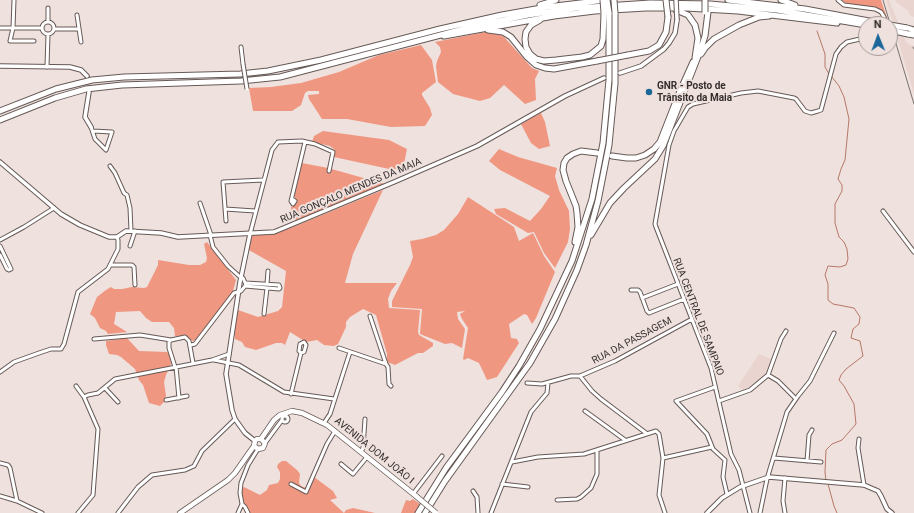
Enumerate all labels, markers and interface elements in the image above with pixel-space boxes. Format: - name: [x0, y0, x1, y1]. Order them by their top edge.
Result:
- north arrow: [858, 16, 898, 56]
- text: N: [874, 18, 882, 31]
- place label: GNR - Posto de Trânsito da Maia: [657, 80, 732, 104]
- marker: GNR - Posto de Trânsito da Maia: [644, 87, 654, 97]
- street label: RUA GONÇALO MENDES DA MAIA: [279, 156, 423, 226]
- street label: RUA CENTRAL DE SAMPAIO: [670, 257, 726, 377]
- street label: RUA DA PASSAGEM: [590, 315, 674, 367]
- street label: AVENIDA DOM JOÃO I: [332, 415, 416, 487]

